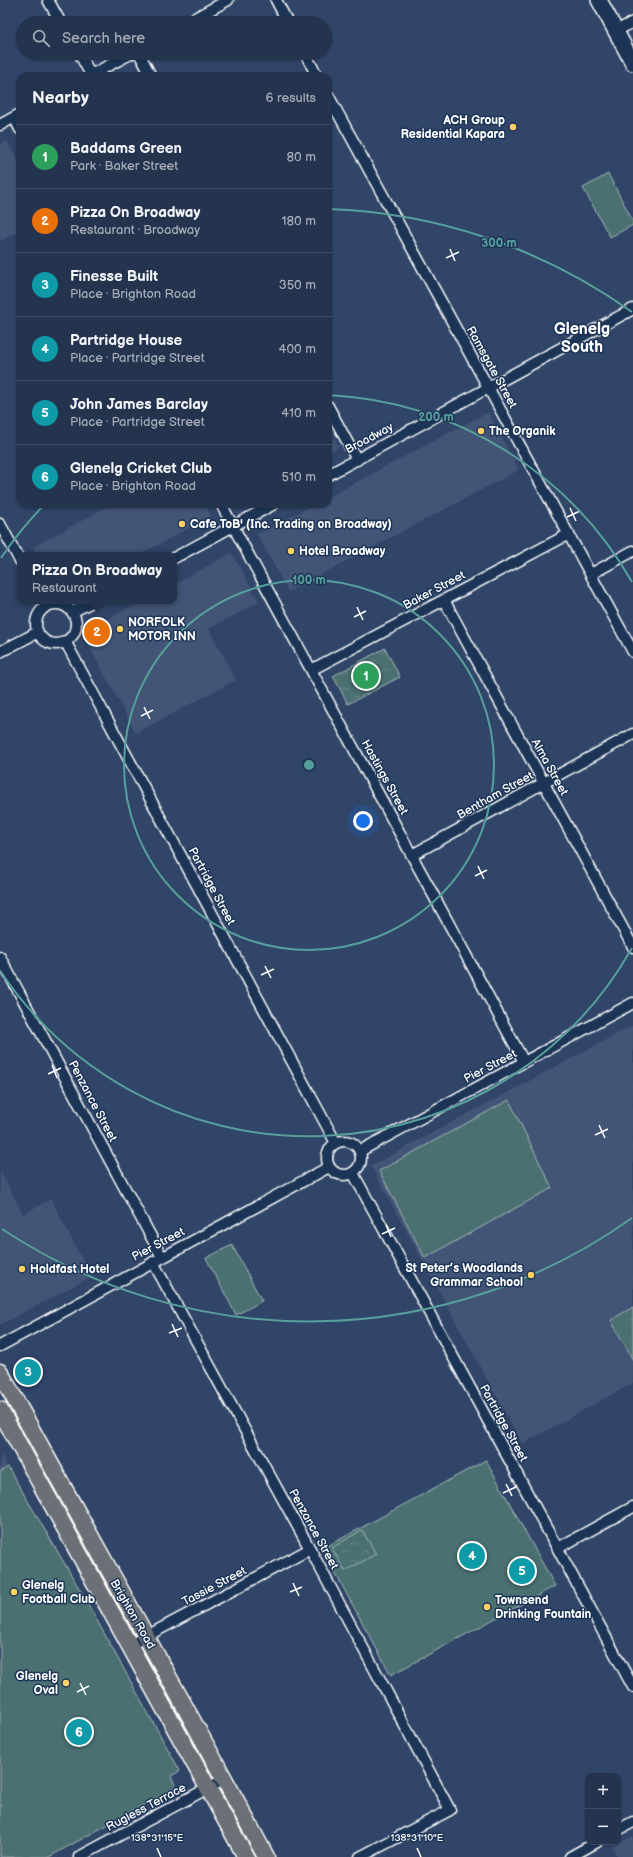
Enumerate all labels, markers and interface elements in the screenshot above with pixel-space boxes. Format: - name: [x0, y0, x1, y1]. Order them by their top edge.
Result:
- search box: [16, 16, 332, 60]
- icon: search: [30, 27, 52, 49]
- text: Search here: [62, 29, 145, 48]
- text: Nearby: [32, 88, 89, 108]
- text: 6 results: [266, 90, 316, 106]
- place label: ACH Group Residential Kapara: [401, 113, 505, 142]
- marker: ACH Group Residential Kapara: [508, 122, 518, 132]
- text: Baddams Green: [70, 139, 182, 158]
- text: 1: [42, 149, 48, 165]
- text: 80 m: [287, 149, 316, 165]
- text: Park · Baker Street: [70, 158, 178, 174]
- text: Pizza On Broadway: [70, 203, 200, 222]
- text: 2: [41, 213, 49, 229]
- text: 180 m: [281, 213, 316, 229]
- text: Restaurant · Broadway: [70, 222, 200, 238]
- text: 300 m: [481, 236, 517, 251]
- text: Finesse Built: [70, 267, 158, 286]
- text: 3: [41, 277, 49, 293]
- text: 350 m: [279, 277, 316, 293]
- text: Place · Brighton Road: [70, 286, 196, 302]
- district label: Glenelg South: [554, 320, 610, 357]
- street label: Ramsgate Street: [463, 324, 520, 411]
- text: Partridge House: [70, 331, 182, 350]
- text: 4: [41, 341, 49, 357]
- text: 400 m: [279, 341, 316, 357]
- text: Place · Partridge Street: [70, 350, 205, 366]
- text: John James Barclay: [70, 395, 208, 414]
- text: 5: [41, 405, 49, 421]
- text: 410 m: [281, 405, 316, 421]
- text: 200 m: [418, 410, 454, 425]
- text: Place · Partridge Street: [70, 414, 205, 430]
- street label: Broadway: [343, 419, 396, 457]
- place label: The Organik: [489, 424, 556, 439]
- marker: The Organik: [476, 426, 486, 436]
- text: Glenelg Cricket Club: [70, 459, 212, 478]
- text: 6: [41, 469, 49, 485]
- text: 510 m: [282, 469, 316, 485]
- text: Place · Brighton Road: [70, 478, 196, 494]
- place label: Cafe ToB' (Inc. Trading on Broadway): [190, 517, 392, 532]
- marker: Cafe ToB' (Inc. Trading on Broadway): [177, 519, 187, 529]
- place label: Hotel Broadway: [299, 544, 386, 559]
- marker: Hotel Broadway: [286, 546, 296, 556]
- popup: [17, 552, 177, 604]
- text: Pizza On Broadway: [32, 561, 162, 580]
- street label: Baker Street: [401, 568, 468, 613]
- text: 100 m: [292, 573, 326, 588]
- text: Restaurant: [32, 580, 97, 596]
- place label: NORFOLK MOTOR INN: [128, 615, 196, 644]
- pin: 2: [84, 617, 110, 647]
- marker: NORFOLK MOTOR INN: [115, 624, 125, 634]
- pin: 1: [353, 661, 379, 691]
- street label: Alma Street: [528, 736, 571, 799]
- street label: Hastings Street: [358, 737, 412, 818]
- centre of rings: [302, 758, 316, 772]
- street label: Bentham Street: [454, 768, 536, 823]
- your location: [353, 811, 373, 831]
- street label: Partridge Street: [185, 845, 239, 928]
- street label: Pier Street: [461, 1046, 520, 1087]
- street label: Penzance Street: [65, 1058, 120, 1145]
- street label: Pier Street: [129, 1224, 188, 1265]
- place label: St Peter’s Woodlands Grammar School: [406, 1261, 523, 1290]
- place label: Holdfast Hotel: [30, 1262, 109, 1277]
- marker: Holdfast Hotel: [17, 1264, 27, 1274]
- marker: St Peter’s Woodlands Grammar School: [526, 1270, 536, 1280]
- pin: 3: [15, 1357, 41, 1387]
- street label: Partridge Street: [476, 1382, 531, 1465]
- street label: Penzance Street: [285, 1486, 342, 1572]
- pin: 4: [459, 1541, 485, 1571]
- pin: 5: [509, 1556, 535, 1586]
- street label: Tassie Street: [180, 1563, 249, 1610]
- street label: Brighton Road: [107, 1577, 159, 1652]
- place label: Glenelg Football Club: [22, 1578, 95, 1607]
- marker: Glenelg Football Club: [9, 1587, 19, 1597]
- place label: Townsend Drinking Fountain: [495, 1593, 592, 1622]
- marker: Townsend Drinking Fountain: [482, 1602, 492, 1612]
- place label: Glenelg Oval: [16, 1669, 58, 1698]
- marker: Glenelg Oval: [61, 1678, 71, 1688]
- pin: 6: [66, 1717, 92, 1747]
- map controls: [585, 1773, 621, 1845]
- button: +: [585, 1773, 621, 1809]
- street label: Rugless Terrace: [104, 1780, 189, 1835]
- button: −: [585, 1809, 621, 1845]
- text: 138°31'15"E: [131, 1832, 184, 1844]
- text: 138°31'10"E: [391, 1832, 444, 1844]

